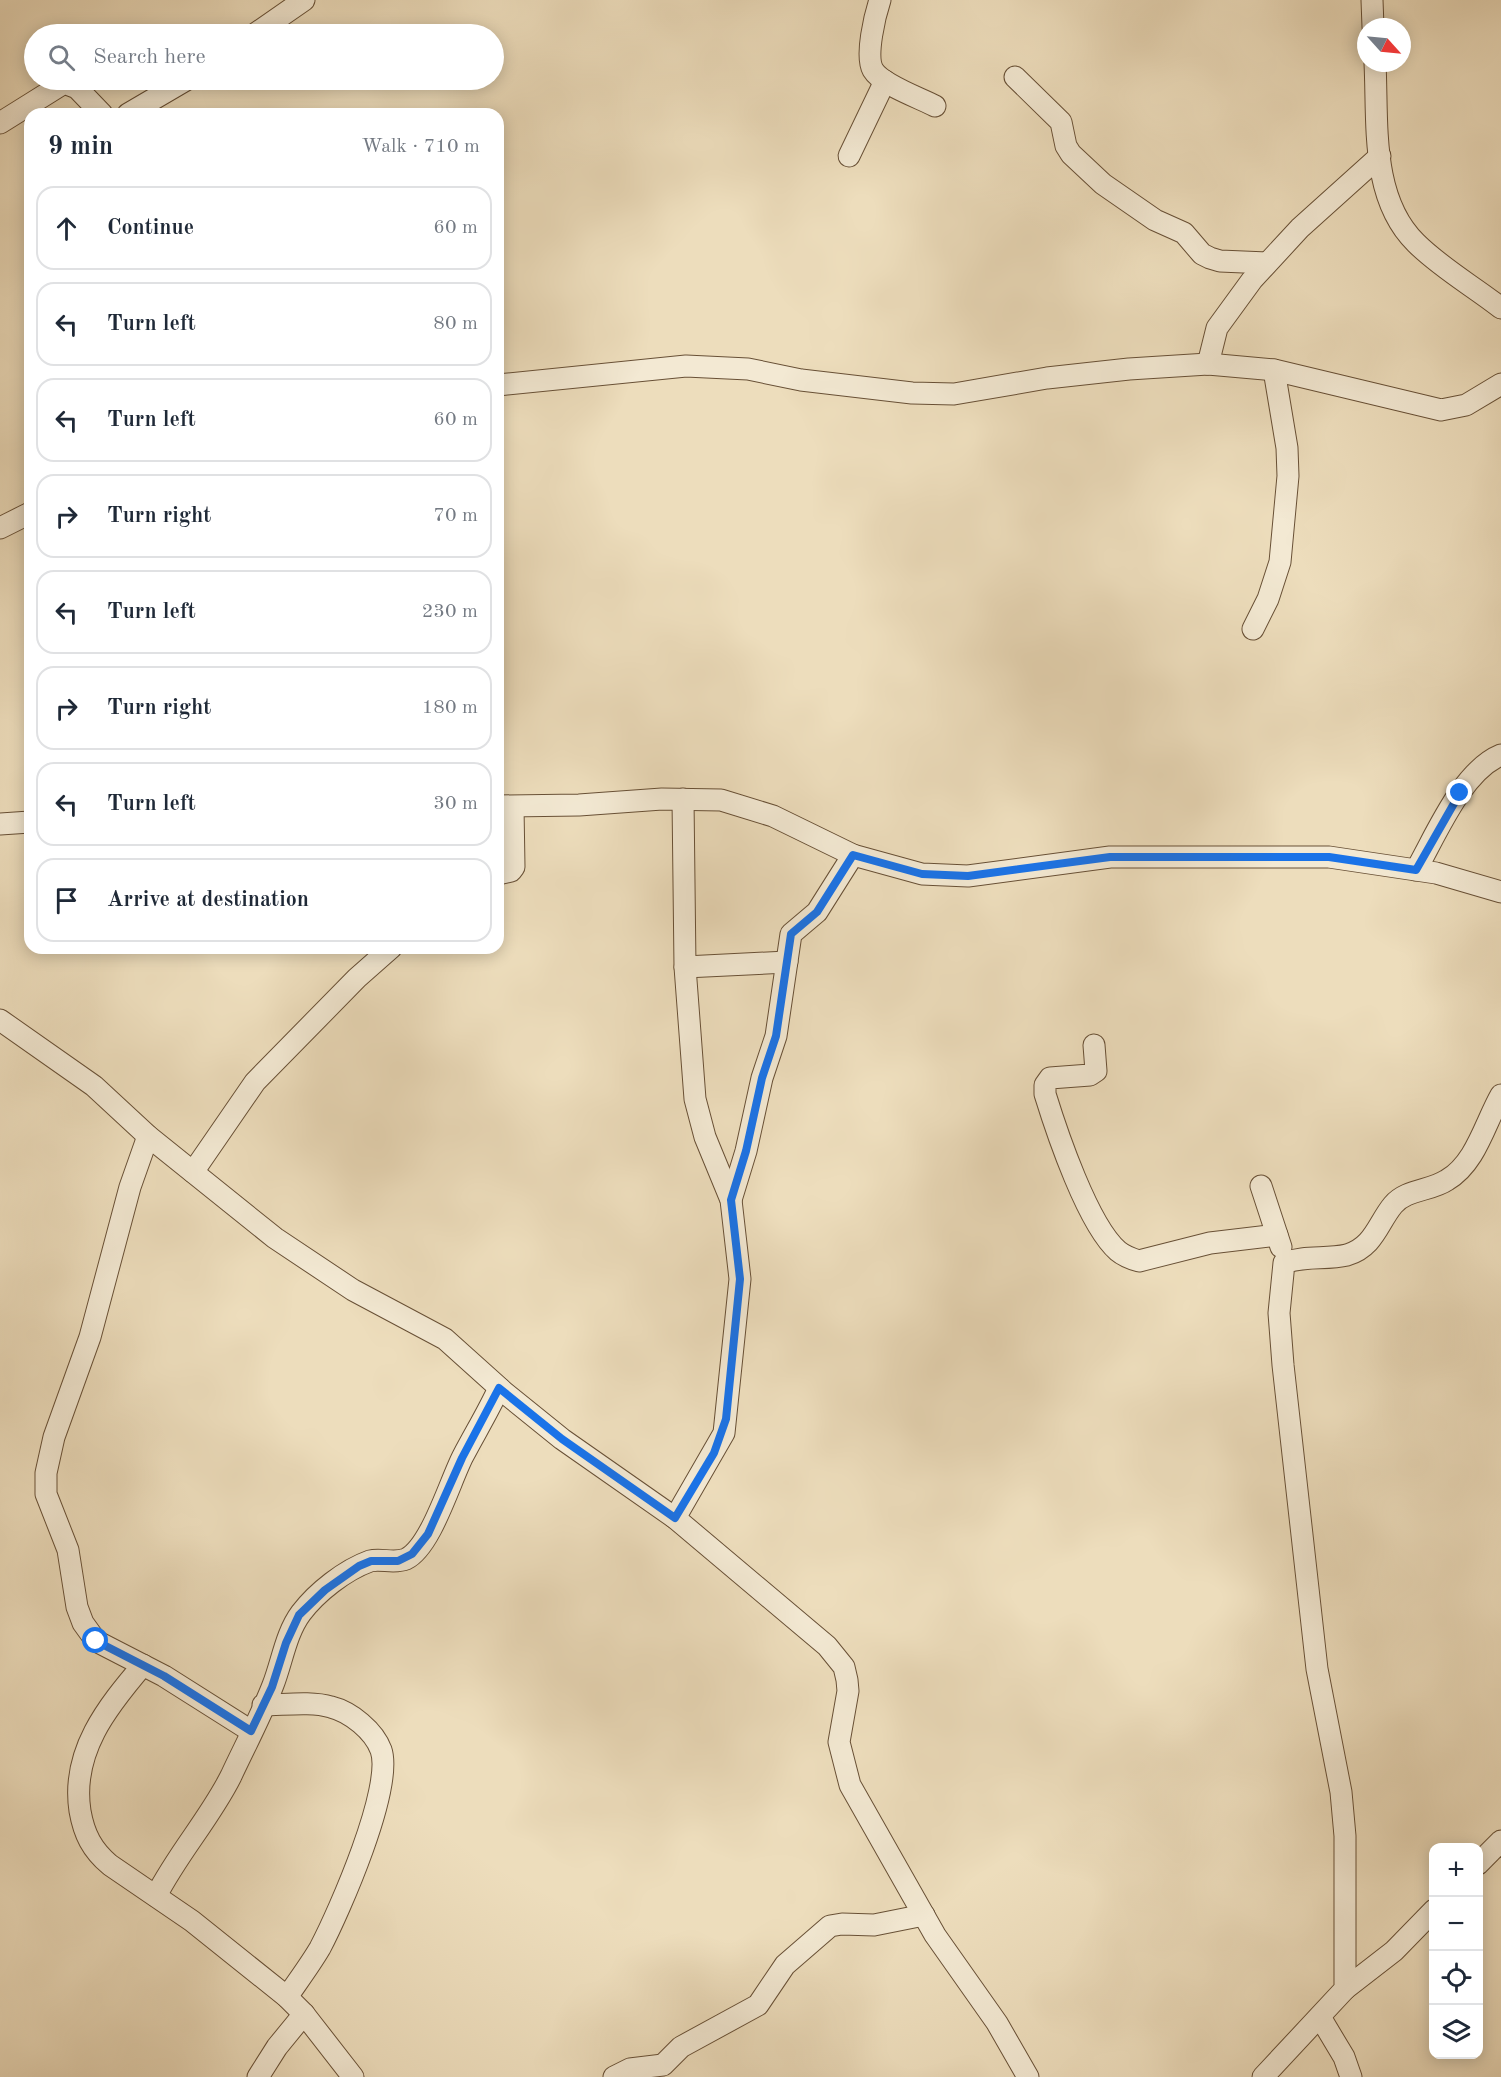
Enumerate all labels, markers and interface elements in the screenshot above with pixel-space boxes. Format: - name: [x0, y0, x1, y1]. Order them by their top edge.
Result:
- north arrow: [1357, 18, 1411, 72]
- search box: [24, 24, 504, 90]
- icon: search: [45, 41, 78, 74]
- text: Search here: [93, 46, 206, 68]
- text: 9 min: [48, 134, 113, 160]
- text: Walk · 710 m: [361, 137, 480, 157]
- icon: ahead: [50, 212, 83, 245]
- text: Continue: [107, 217, 194, 239]
- text: 60 m: [433, 218, 478, 238]
- icon: left: [50, 308, 83, 341]
- text: Turn left: [107, 313, 196, 335]
- text: 80 m: [433, 314, 478, 334]
- icon: left: [50, 404, 83, 437]
- text: Turn left: [107, 409, 196, 431]
- text: 60 m: [433, 410, 478, 430]
- icon: right: [50, 500, 83, 533]
- text: Turn right: [107, 505, 211, 527]
- text: 70 m: [433, 506, 478, 526]
- icon: left: [50, 596, 83, 629]
- text: Turn left: [107, 601, 196, 623]
- text: 230 m: [422, 602, 478, 622]
- icon: right: [50, 692, 83, 725]
- text: Turn right: [107, 697, 211, 719]
- text: 180 m: [422, 698, 478, 718]
- route end: [1446, 779, 1472, 805]
- icon: left: [50, 788, 83, 821]
- text: Turn left: [107, 793, 196, 815]
- text: 30 m: [433, 794, 478, 814]
- icon: arrive: [50, 884, 83, 917]
- text: Arrive at destination: [107, 889, 309, 911]
- route start: [82, 1627, 108, 1653]
- map controls: [1429, 1843, 1483, 2059]
- button: +: [1429, 1843, 1483, 1897]
- button: −: [1429, 1897, 1483, 1951]
- button: locate: [1429, 1951, 1483, 2005]
- button: layers: [1429, 2005, 1483, 2059]

